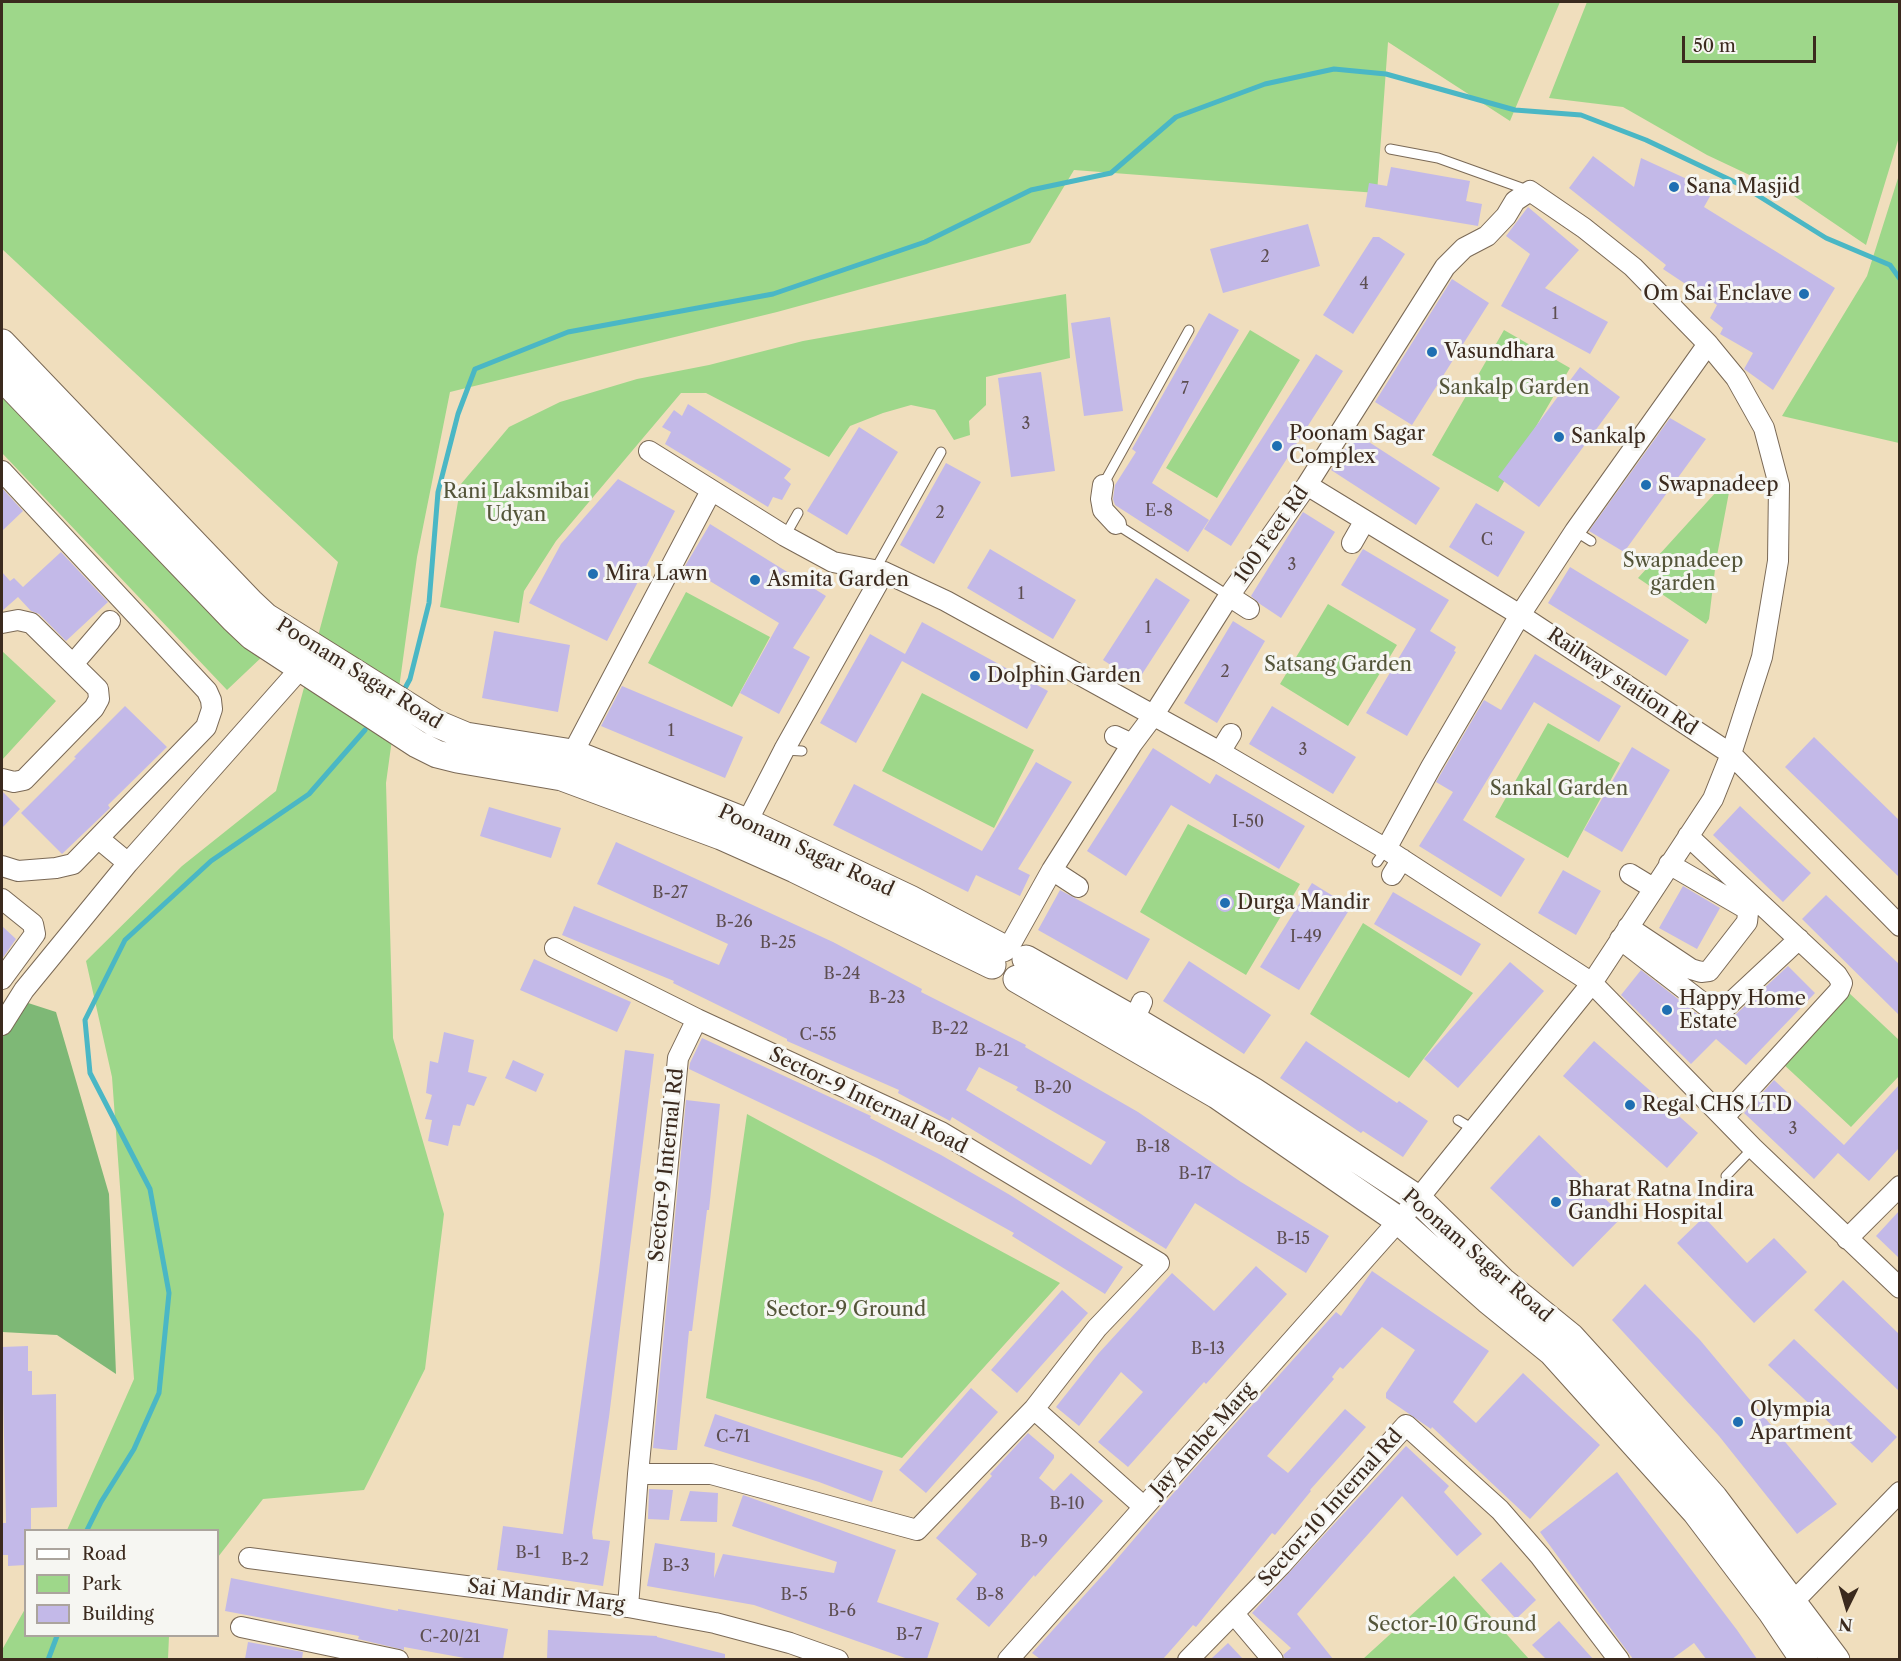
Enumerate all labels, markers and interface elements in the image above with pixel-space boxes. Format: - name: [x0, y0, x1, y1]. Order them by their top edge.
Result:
- scale bar: [1685, 24, 1818, 62]
- text: 50 m: [1693, 35, 1736, 57]
- place label: Sana Masjid: [1686, 175, 1800, 199]
- marker: Sana Masjid: [1667, 180, 1681, 194]
- house number: 2: [1260, 247, 1270, 267]
- house number: 4: [1359, 274, 1369, 294]
- place label: Om Sai Enclave: [1643, 282, 1792, 306]
- marker: Om Sai Enclave: [1797, 287, 1811, 301]
- house number: 1: [1552, 304, 1558, 324]
- place label: Vasundhara: [1444, 340, 1555, 364]
- marker: Vasundhara: [1425, 345, 1439, 359]
- park label: Sankalp Garden: [1439, 376, 1589, 400]
- house number: 7: [1181, 379, 1189, 399]
- house number: 3: [1022, 414, 1030, 434]
- place label: Poonam Sagar Complex: [1289, 422, 1425, 469]
- place label: Sankalp: [1571, 425, 1646, 449]
- marker: Sankalp: [1552, 430, 1566, 444]
- marker: Poonam Sagar Complex: [1270, 439, 1284, 453]
- place label: Swapnadeep: [1658, 473, 1779, 497]
- marker: Swapnadeep: [1639, 478, 1653, 492]
- park label: Rani Laksmibai Udyan: [443, 480, 589, 527]
- street label: 100 Feet Rd: [1230, 482, 1314, 588]
- house number: E-8: [1145, 501, 1173, 521]
- house number: 2: [935, 503, 945, 523]
- house number: C: [1481, 530, 1493, 550]
- park label: Swapnadeep garden: [1623, 549, 1743, 596]
- house number: 3: [1288, 555, 1296, 575]
- place label: Mira Lawn: [605, 562, 708, 586]
- marker: Mira Lawn: [586, 567, 600, 581]
- place label: Asmita Garden: [767, 568, 909, 592]
- marker: Asmita Garden: [748, 573, 762, 587]
- house number: 1: [1018, 584, 1024, 604]
- street label: Poonam Sagar Road: [272, 613, 446, 735]
- house number: 1: [1145, 618, 1151, 638]
- street label: Railway station Rd: [1542, 623, 1702, 741]
- park label: Satsang Garden: [1264, 653, 1412, 677]
- house number: 2: [1220, 662, 1230, 682]
- place label: Dolphin Garden: [987, 664, 1141, 688]
- marker: Dolphin Garden: [968, 669, 982, 683]
- house number: 1: [668, 721, 674, 741]
- house number: 3: [1299, 740, 1307, 760]
- park label: Sankal Garden: [1490, 777, 1628, 801]
- street label: Poonam Sagar Road: [714, 800, 898, 902]
- house number: I-50: [1232, 812, 1264, 832]
- house number: B-27: [652, 883, 688, 903]
- place label: Durga Mandir: [1237, 891, 1370, 915]
- marker: Durga Mandir: [1218, 896, 1232, 910]
- house number: B-26: [715, 912, 753, 932]
- house number: I-49: [1290, 927, 1322, 947]
- house number: B-25: [760, 933, 796, 953]
- house number: B-24: [824, 964, 860, 984]
- place label: Happy Home Estate: [1679, 987, 1806, 1034]
- house number: B-23: [869, 988, 905, 1008]
- marker: Happy Home Estate: [1660, 1003, 1674, 1017]
- house number: B-22: [932, 1019, 968, 1039]
- house number: C-55: [799, 1025, 837, 1045]
- house number: B-21: [975, 1041, 1009, 1061]
- street label: Sector-9 Internal Road: [765, 1043, 971, 1159]
- street label: Sector-9 Internal Rd: [645, 1067, 689, 1263]
- house number: B-20: [1034, 1078, 1072, 1098]
- place label: Regal CHS LTD: [1642, 1093, 1792, 1117]
- marker: Regal CHS LTD: [1623, 1098, 1637, 1112]
- house number: 3: [1789, 1119, 1797, 1139]
- house number: B-18: [1136, 1137, 1170, 1157]
- house number: B-17: [1179, 1164, 1211, 1184]
- place label: Bharat Ratna Indira Gandhi Hospital: [1568, 1178, 1754, 1225]
- street label: Poonam Sagar Road: [1397, 1184, 1557, 1328]
- marker: Bharat Ratna Indira Gandhi Hospital: [1549, 1195, 1563, 1209]
- house number: B-15: [1276, 1229, 1310, 1249]
- park label: Sector-9 Ground: [766, 1298, 926, 1322]
- house number: B-13: [1191, 1339, 1225, 1359]
- street label: Jay Ambe Marg: [1146, 1378, 1260, 1502]
- place label: Olympia Apartment: [1750, 1398, 1853, 1445]
- marker: Olympia Apartment: [1731, 1415, 1745, 1429]
- street label: Sector-10 Internal Rd: [1254, 1424, 1408, 1592]
- house number: C-71: [716, 1427, 750, 1447]
- house number: B-10: [1049, 1494, 1085, 1514]
- legend: [24, 1529, 219, 1637]
- house number: B-9: [1020, 1532, 1048, 1552]
- text: Road: [82, 1543, 127, 1565]
- house number: B-1: [515, 1543, 541, 1563]
- house number: B-2: [561, 1550, 589, 1570]
- house number: B-3: [662, 1556, 690, 1576]
- text: Park: [82, 1573, 121, 1595]
- street label: Sai Mandir Marg: [466, 1574, 626, 1618]
- north arrow: [1817, 1577, 1877, 1637]
- house number: B-5: [780, 1585, 808, 1605]
- house number: B-8: [976, 1585, 1004, 1605]
- house number: B-6: [828, 1601, 856, 1621]
- text: Building: [82, 1603, 154, 1625]
- park label: Sector-10 Ground: [1367, 1613, 1537, 1637]
- text: N: [1838, 1614, 1853, 1635]
- house number: B-7: [896, 1625, 922, 1645]
- house number: C-20/21: [420, 1627, 480, 1647]

